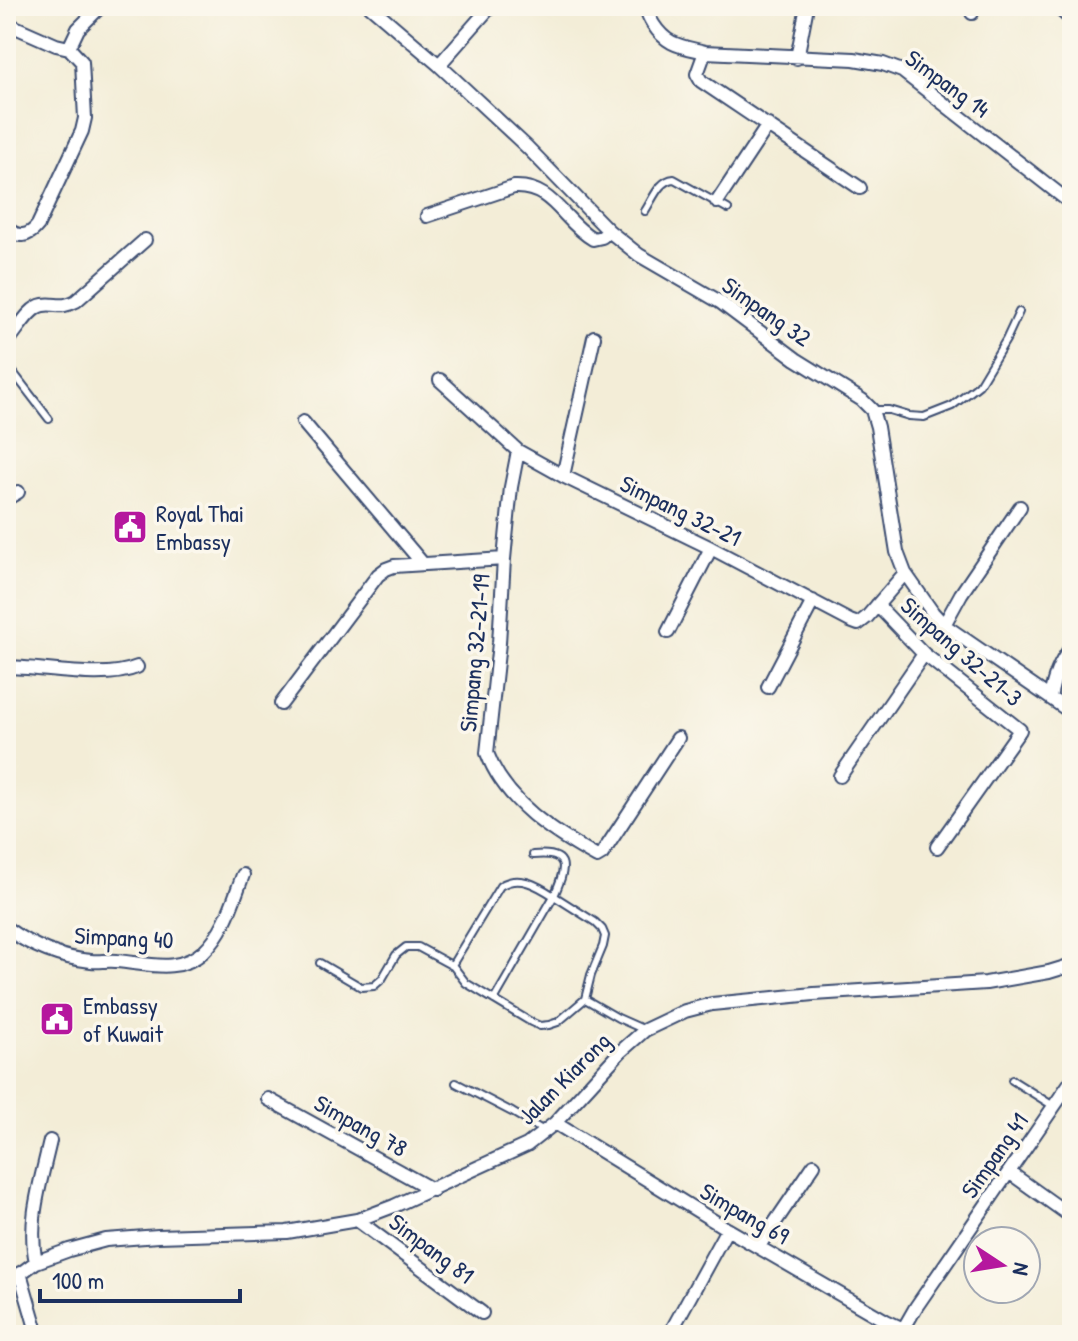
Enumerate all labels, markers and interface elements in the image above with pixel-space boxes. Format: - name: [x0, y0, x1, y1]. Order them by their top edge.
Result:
- street label: Simpang 14: [899, 42, 997, 124]
- street label: Simpang 32: [716, 269, 818, 353]
- street label: Simpang 32-21: [615, 467, 747, 553]
- place label: Royal Thai Embassy: [156, 497, 244, 557]
- public building icon: Royal Thai Embassy: [111, 508, 149, 546]
- street label: Simpang 32-21-19: [451, 573, 497, 733]
- street label: Simpang 32-21-3: [894, 589, 1030, 713]
- street label: Simpang 40: [74, 918, 174, 956]
- place label: Embassy of Kuwait: [83, 989, 164, 1049]
- public building icon: Embassy of Kuwait: [38, 1000, 76, 1038]
- street label: Jalan Kiarong: [511, 1025, 617, 1131]
- street label: Simpang 78: [309, 1086, 413, 1164]
- street label: Simpang 41: [953, 1106, 1035, 1204]
- street label: Simpang 69: [695, 1175, 796, 1251]
- street label: Simpang 81: [383, 1206, 481, 1290]
- north arrow: [962, 1225, 1042, 1305]
- scale bar: [40, 1253, 240, 1303]
- text: N: [1006, 1260, 1037, 1278]
- text: 100 m: [52, 1264, 104, 1296]

